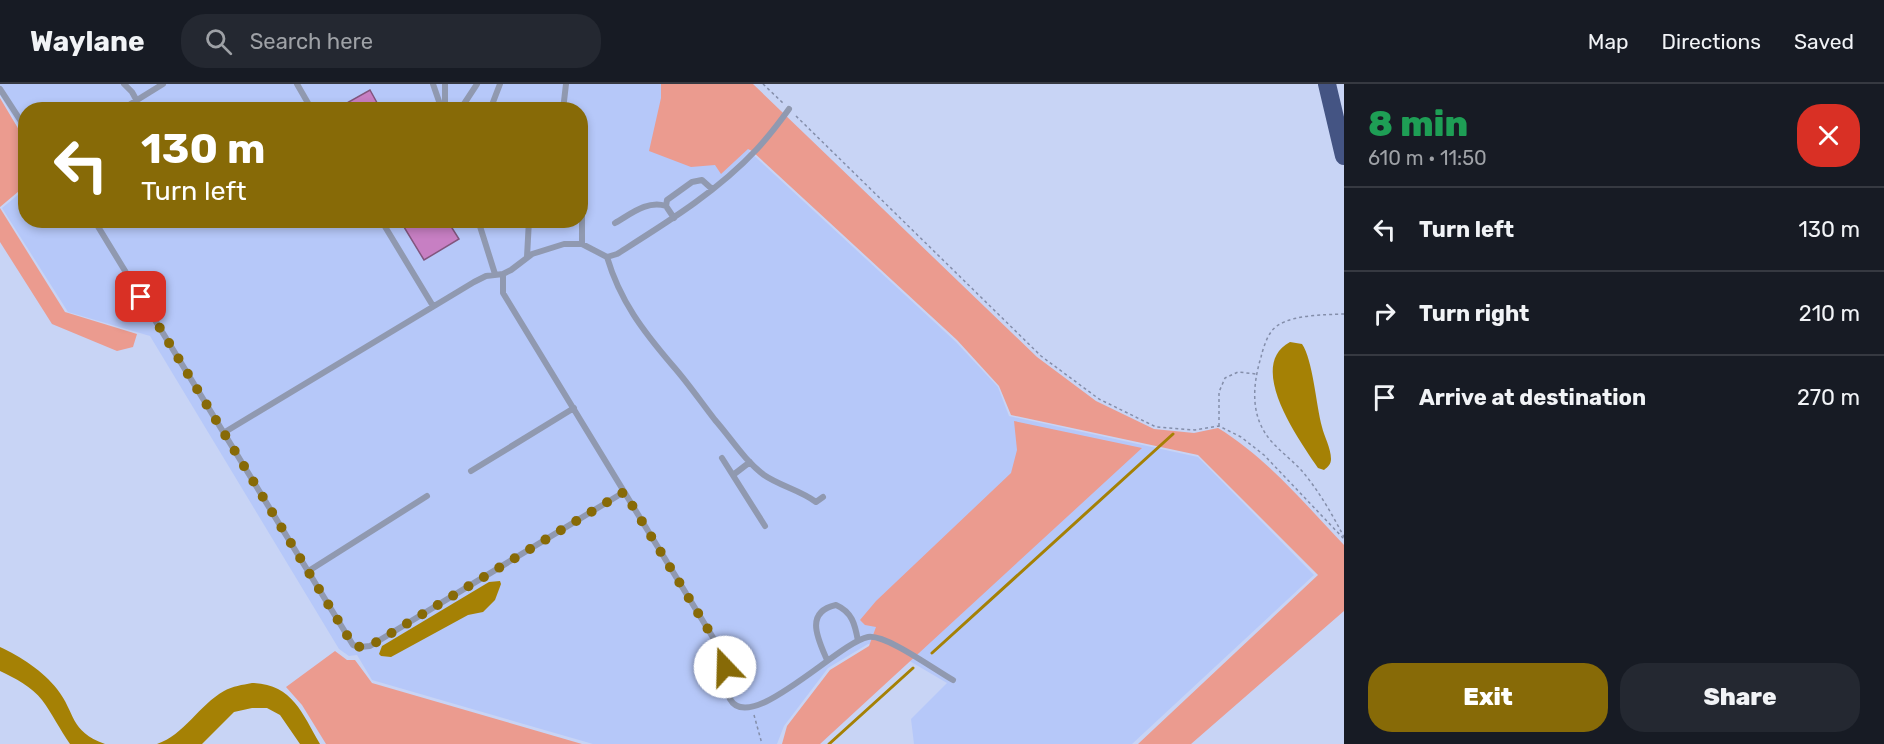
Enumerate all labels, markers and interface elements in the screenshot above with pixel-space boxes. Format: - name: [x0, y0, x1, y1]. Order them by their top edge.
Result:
- search box: [181, 14, 601, 68]
- text: Waylane: [30, 25, 145, 58]
- icon: search: [202, 25, 235, 58]
- text: Search here: [250, 28, 373, 55]
- text: Map: [1588, 29, 1629, 54]
- text: Directions: [1662, 29, 1761, 54]
- text: Saved: [1794, 29, 1854, 54]
- text: 8 min: [1368, 102, 1468, 145]
- button: close: [1797, 104, 1860, 167]
- text: 130 m: [141, 124, 266, 174]
- icon: left: [42, 126, 120, 204]
- text: 610 m · 11:50: [1368, 146, 1487, 170]
- text: Turn left: [141, 175, 246, 207]
- icon: left: [1368, 213, 1401, 246]
- text: Turn left: [1419, 216, 1514, 243]
- text: 130 m: [1798, 216, 1860, 243]
- pin: [115, 271, 166, 322]
- icon: arrive: [124, 280, 157, 313]
- icon: right: [1368, 297, 1401, 330]
- text: Turn right: [1419, 300, 1529, 327]
- text: 210 m: [1799, 300, 1860, 327]
- icon: arrive: [1368, 381, 1401, 414]
- text: Arrive at destination: [1419, 384, 1646, 411]
- text: 270 m: [1797, 384, 1860, 411]
- position arrow: [693, 635, 757, 699]
- button: Exit: [1368, 663, 1608, 732]
- button: Share: [1620, 663, 1860, 732]

